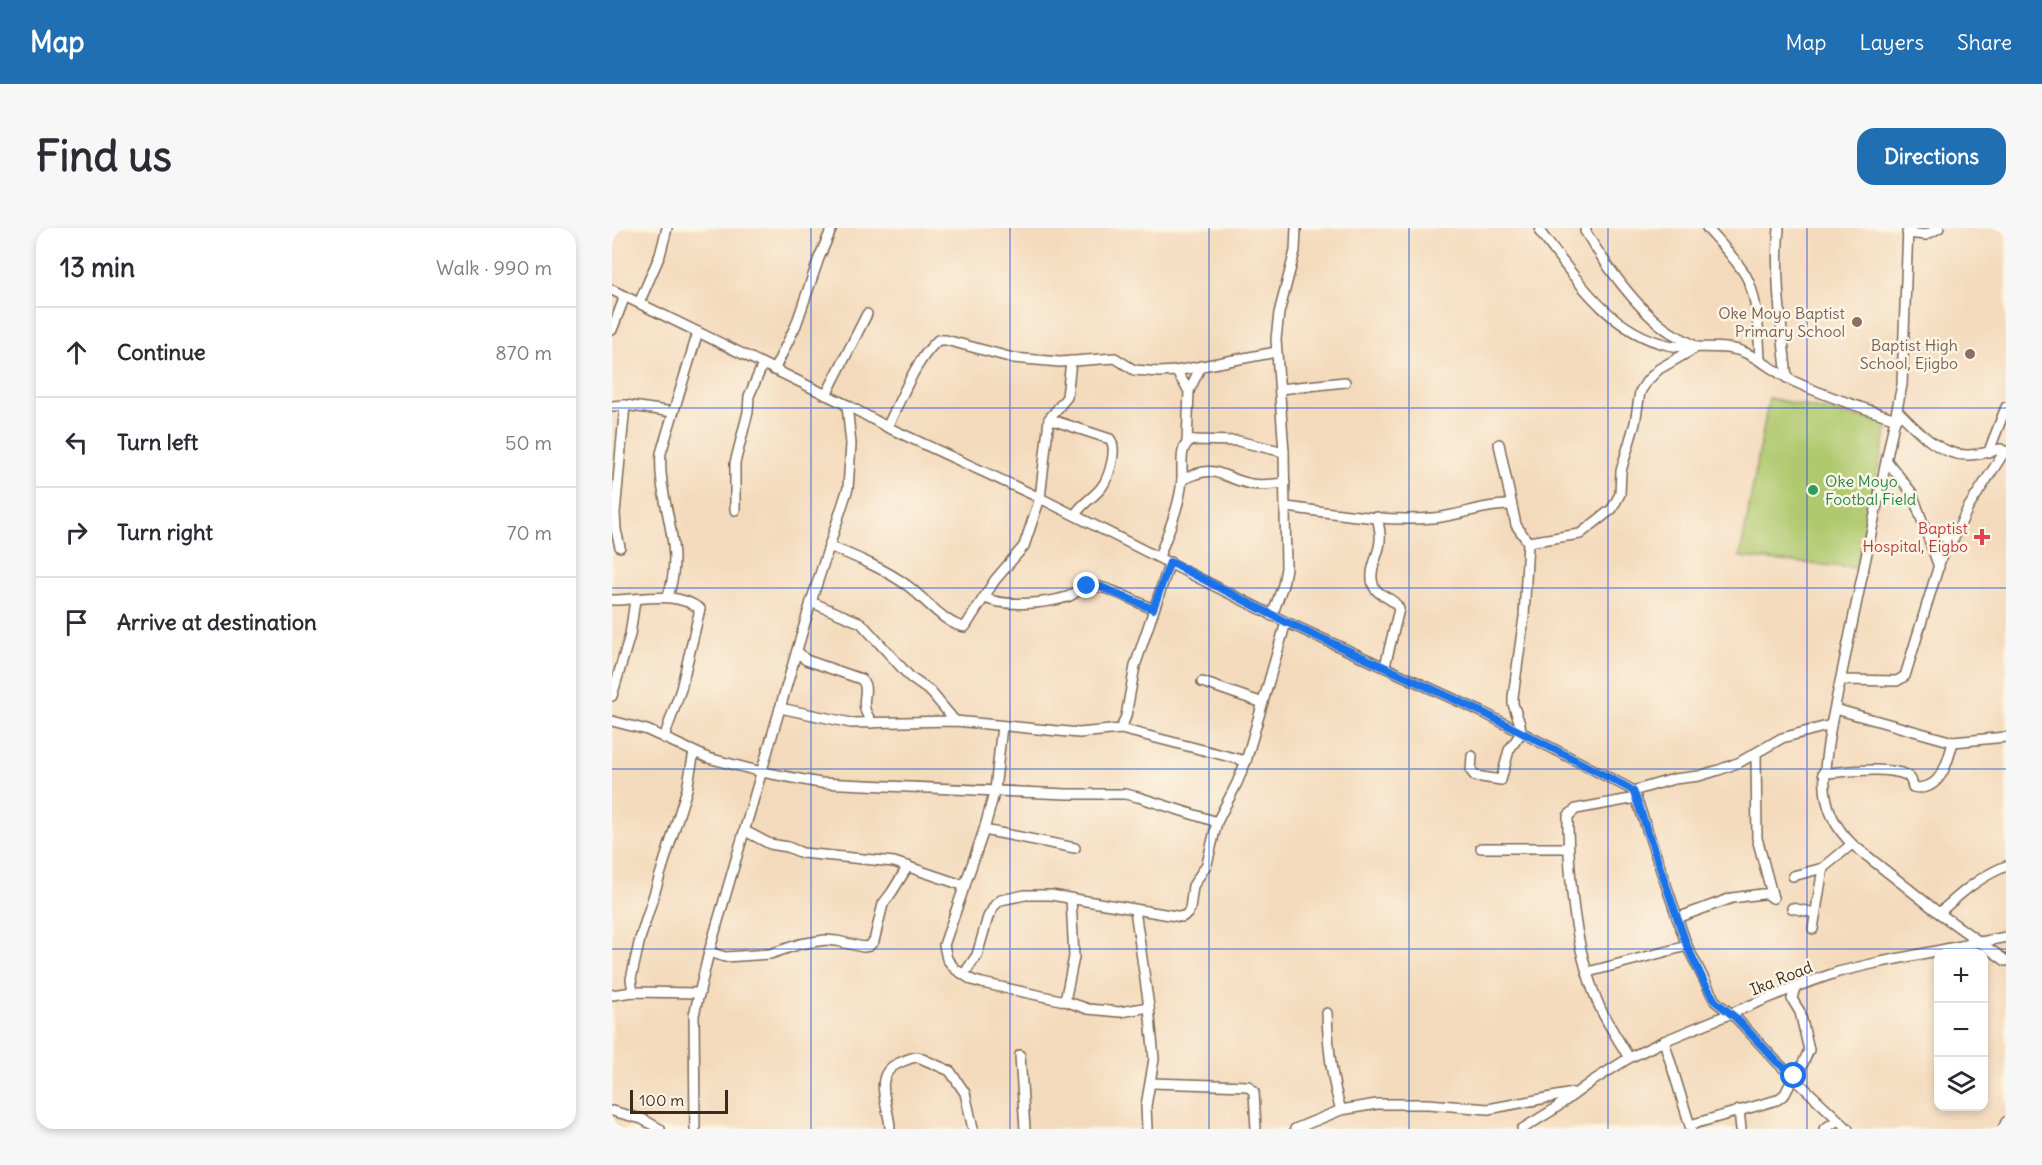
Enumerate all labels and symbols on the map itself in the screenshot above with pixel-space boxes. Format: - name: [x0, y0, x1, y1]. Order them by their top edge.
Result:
- place label: Oke Moyo Baptist Primary School: [1718, 303, 1846, 341]
- marker: Oke Moyo Baptist Primary School: [1850, 315, 1864, 329]
- place label: Baptist High School, Ejigbo: [1860, 335, 1958, 373]
- marker: Baptist High School, Ejigbo: [1963, 347, 1977, 361]
- place label: Oke Moyo Footbal Field: [1825, 471, 1916, 509]
- marker: Oke Moyo Footbal Field: [1806, 483, 1820, 497]
- place label: Baptist Hospital, Eigbo: [1863, 518, 1969, 556]
- marker: Baptist Hospital, Eigbo: [1973, 528, 1991, 546]
- route end: [1073, 572, 1099, 598]
- street label: Ika Road: [1747, 956, 1815, 1000]
- route start: [1780, 1062, 1806, 1088]
- scale bar: [630, 1087, 728, 1114]

